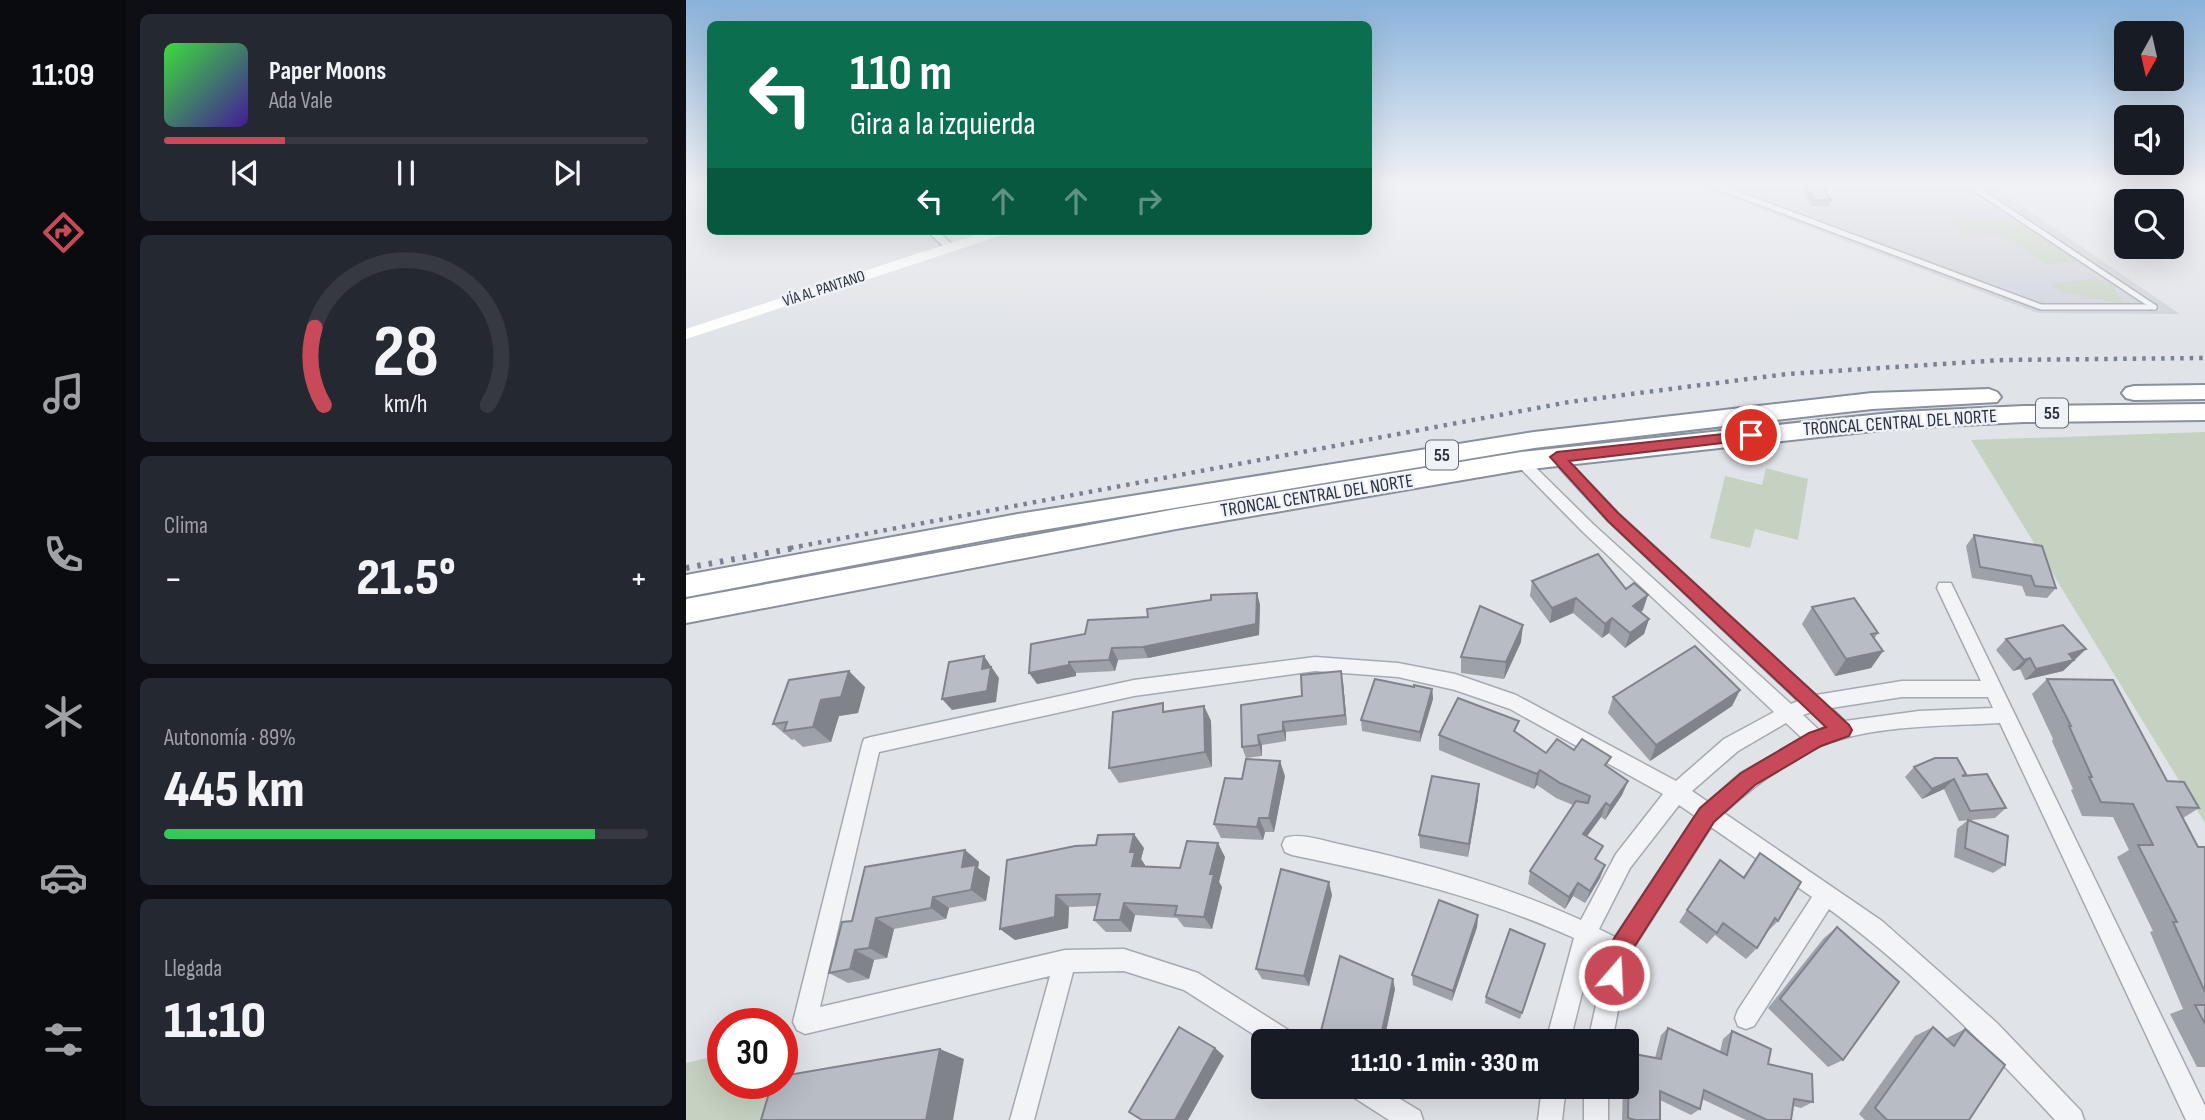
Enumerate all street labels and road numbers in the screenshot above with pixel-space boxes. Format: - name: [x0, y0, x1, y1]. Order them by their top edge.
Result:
- street label: VÍA AL PANTANO: [781, 267, 868, 311]
- road number: 55: [2036, 398, 2068, 428]
- street label: TRONCAL CENTRAL DEL NORTE: [1802, 405, 1998, 441]
- road number: 55: [1426, 440, 1458, 470]
- street label: TRONCAL CENTRAL DEL NORTE: [1219, 469, 1415, 523]

